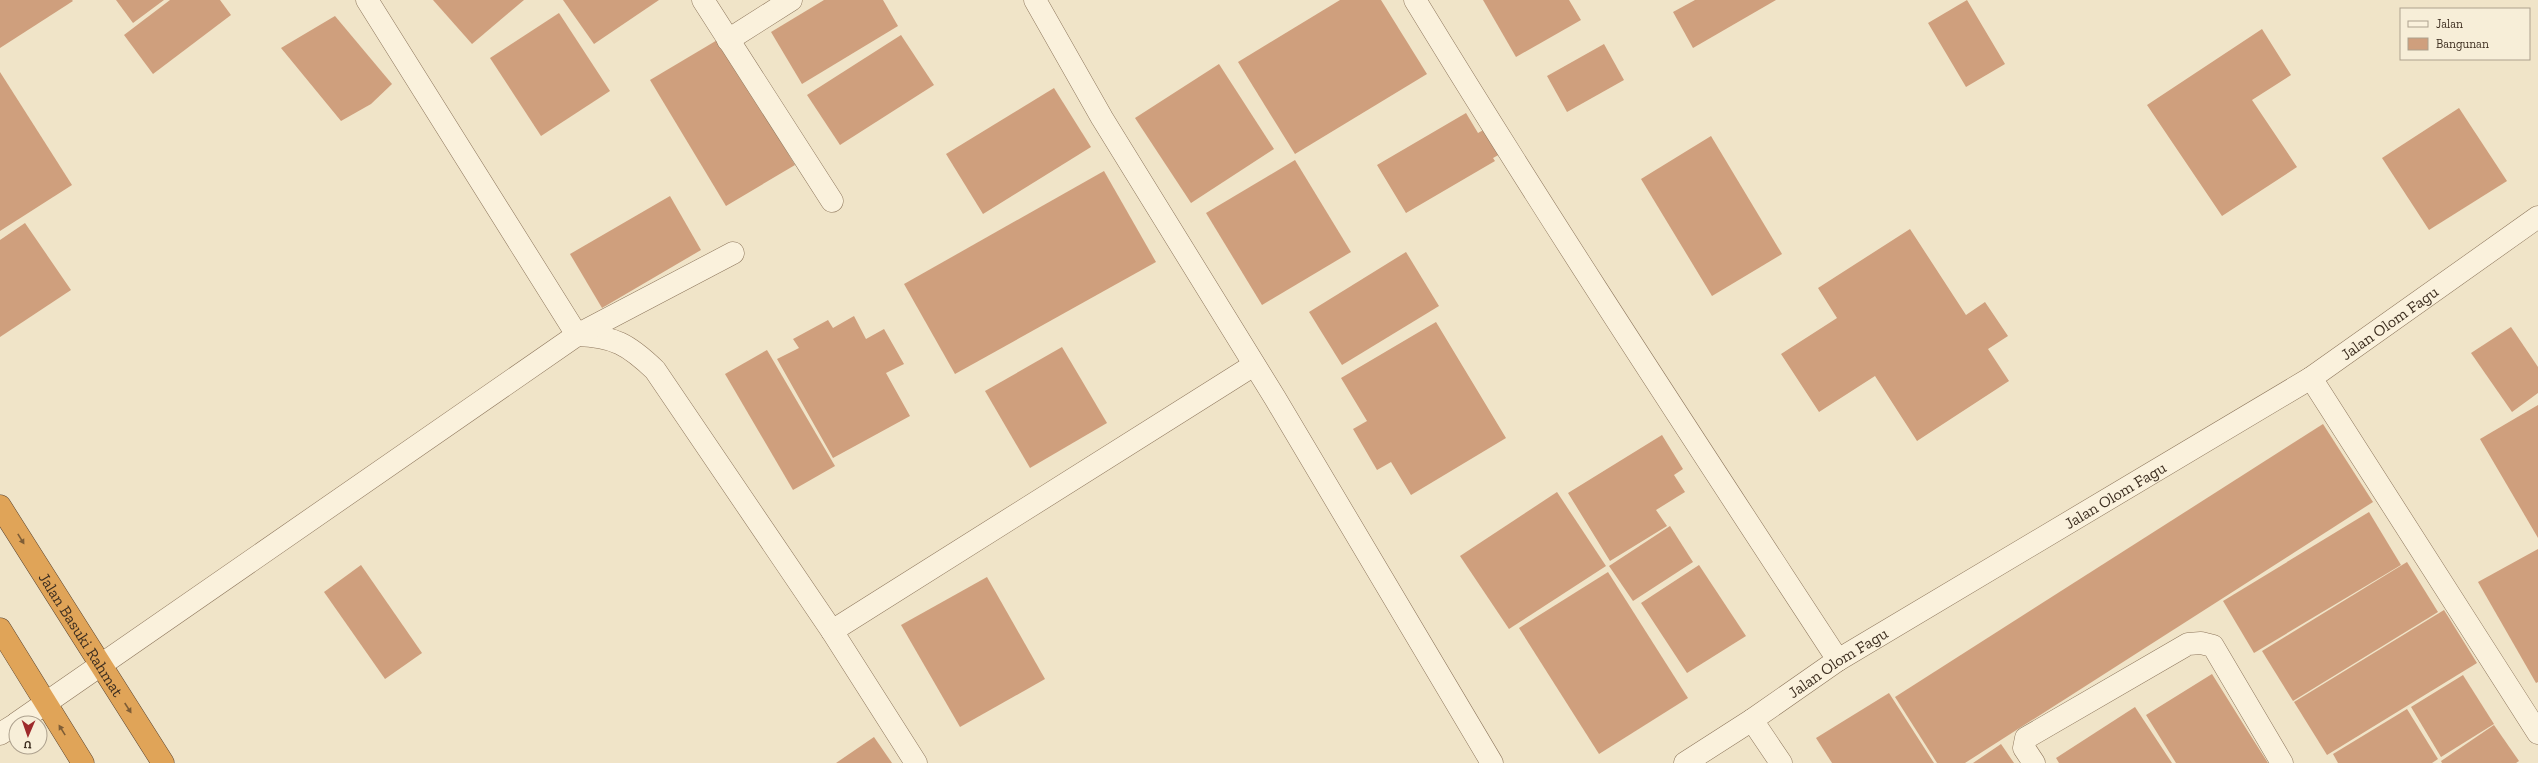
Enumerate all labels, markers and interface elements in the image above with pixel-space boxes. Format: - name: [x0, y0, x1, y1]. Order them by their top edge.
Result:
- legend: [2400, 8, 2530, 60]
- text: Jalan: [2436, 17, 2463, 31]
- text: Bangunan: [2436, 37, 2489, 51]
- street label: Jalan Olom Fagu: [2337, 282, 2442, 364]
- street label: Jalan Olom Fagu: [2061, 458, 2170, 533]
- one-way arrow: [17, 534, 25, 544]
- street label: Jalan Basuki Rahmat: [35, 569, 127, 700]
- street label: Jalan Olom Fagu: [1784, 624, 1891, 702]
- one-way arrow: [124, 703, 132, 713]
- north arrow: [8, 715, 48, 755]
- one-way arrow: [58, 725, 66, 735]
- text: U: [23, 738, 32, 751]

